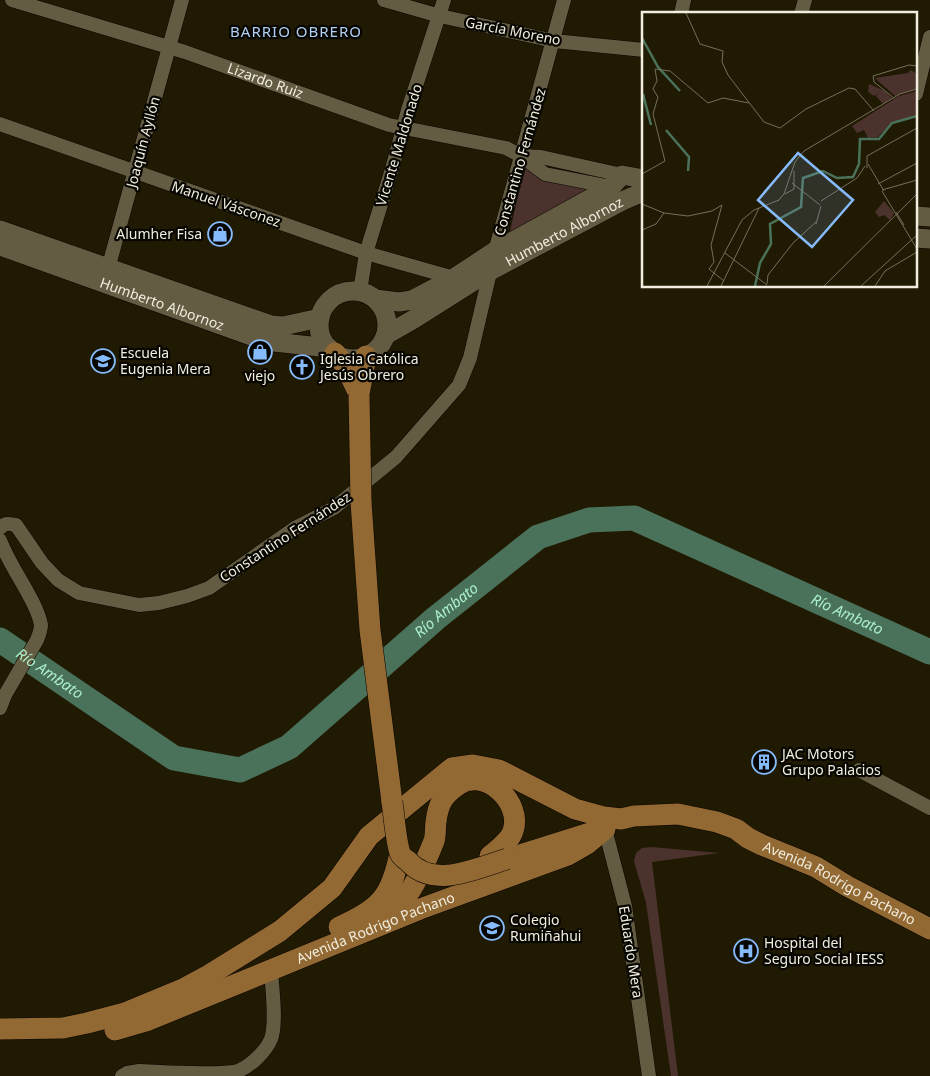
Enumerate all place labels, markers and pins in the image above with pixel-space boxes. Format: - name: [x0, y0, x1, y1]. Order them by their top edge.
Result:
- shop icon: Alumher Fisa: [207, 221, 233, 247]
- place label: Alumher Fisa: [116, 224, 202, 243]
- shop icon: viejo: [247, 339, 273, 365]
- place label: Escuela Eugenia Mera: [120, 343, 211, 378]
- school or university icon: Escuela Eugenia Mera: [90, 348, 116, 374]
- place label: Iglesia Católica Jesús Obrero: [318, 349, 419, 384]
- church icon: Iglesia Católica Jesús Obrero: [289, 354, 315, 380]
- place label: viejo: [245, 366, 275, 385]
- place label: JAC Motors Grupo Palacios: [780, 744, 881, 779]
- building icon: JAC Motors Grupo Palacios: [751, 749, 777, 775]
- place label: Colegio Rumiñahui: [510, 910, 581, 945]
- school or university icon: Colegio Rumiñahui: [479, 915, 505, 941]
- place label: Hospital del Seguro Social IESS: [764, 933, 884, 968]
- hospital icon: Hospital del Seguro Social IESS: [733, 938, 759, 964]

